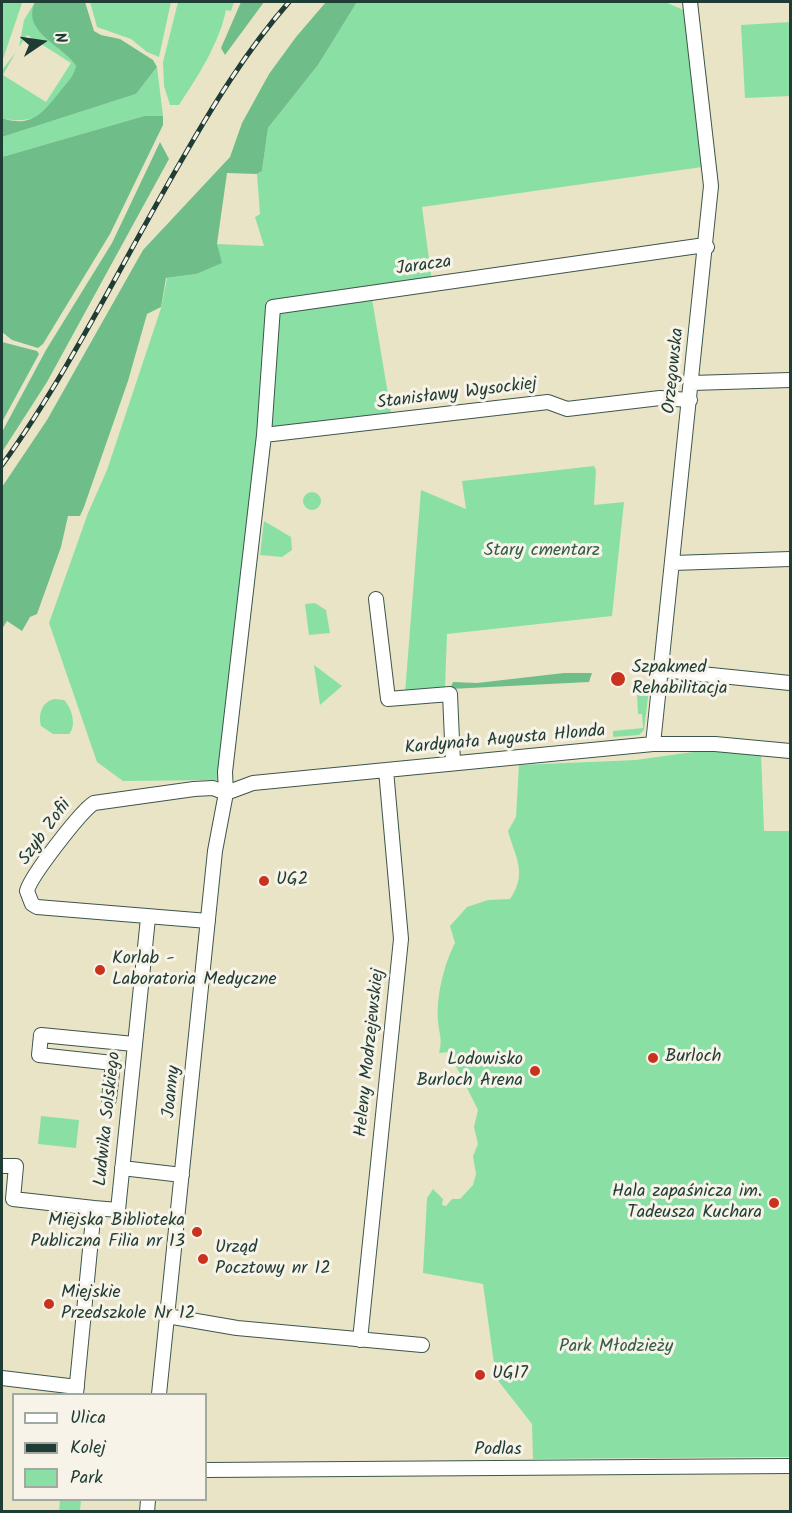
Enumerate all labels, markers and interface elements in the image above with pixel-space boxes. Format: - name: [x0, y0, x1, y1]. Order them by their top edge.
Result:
- north arrow: [12, 12, 72, 72]
- text: N: [47, 30, 73, 46]
- street label: Jaracza: [395, 252, 453, 282]
- street label: Orzegowska: [660, 327, 690, 415]
- street label: Stanisławy Wysockiej: [376, 374, 538, 416]
- park label: Stary cmentarz: [484, 541, 600, 563]
- place label: Szpakmed Rehabilitacja: [632, 658, 728, 700]
- marker: Szpakmed Rehabilitacja: [609, 670, 627, 688]
- street label: Kardynała Augusta Hlonda: [404, 721, 606, 761]
- street label: Szyb Zofii: [15, 796, 77, 870]
- place label: UG2: [276, 870, 308, 892]
- marker: UG2: [257, 874, 271, 888]
- place label: Korlab - Laboratoria Medyczne: [112, 949, 277, 992]
- marker: Korlab - Laboratoria Medyczne: [93, 963, 107, 977]
- street label: Heleny Modrzejewskiej: [351, 968, 391, 1138]
- place label: Burloch: [665, 1047, 721, 1069]
- place label: Lodowisko Burloch Arena: [416, 1050, 523, 1092]
- street label: Ludwika Solskiego: [91, 1051, 127, 1187]
- marker: Burloch: [646, 1051, 660, 1065]
- marker: Lodowisko Burloch Arena: [528, 1064, 542, 1078]
- street label: Joanny: [160, 1065, 186, 1119]
- place label: Hala zapaśnicza im. Tadeusza Kuchara: [612, 1182, 762, 1224]
- marker: Hala zapaśnicza im. Tadeusza Kuchara: [767, 1196, 781, 1210]
- place label: Miejska Biblioteka Publiczna Filia nr 13: [30, 1211, 185, 1254]
- marker: Miejska Biblioteka Publiczna Filia nr 13: [190, 1225, 204, 1239]
- place label: Urząd Pocztowy nr 12: [215, 1238, 331, 1280]
- marker: Urząd Pocztowy nr 12: [196, 1252, 210, 1266]
- place label: Miejskie Przedszkole Nr 12: [61, 1283, 195, 1326]
- marker: Miejskie Przedszkole Nr 12: [42, 1297, 56, 1311]
- park label: Park Młodzieży: [559, 1337, 673, 1359]
- place label: UG17: [492, 1364, 528, 1386]
- marker: UG17: [473, 1368, 487, 1382]
- legend: [12, 1393, 207, 1501]
- text: Ulica: [70, 1404, 106, 1433]
- text: Kolej: [70, 1434, 106, 1463]
- street label: Podlas: [474, 1440, 522, 1462]
- text: Park: [70, 1464, 103, 1493]

